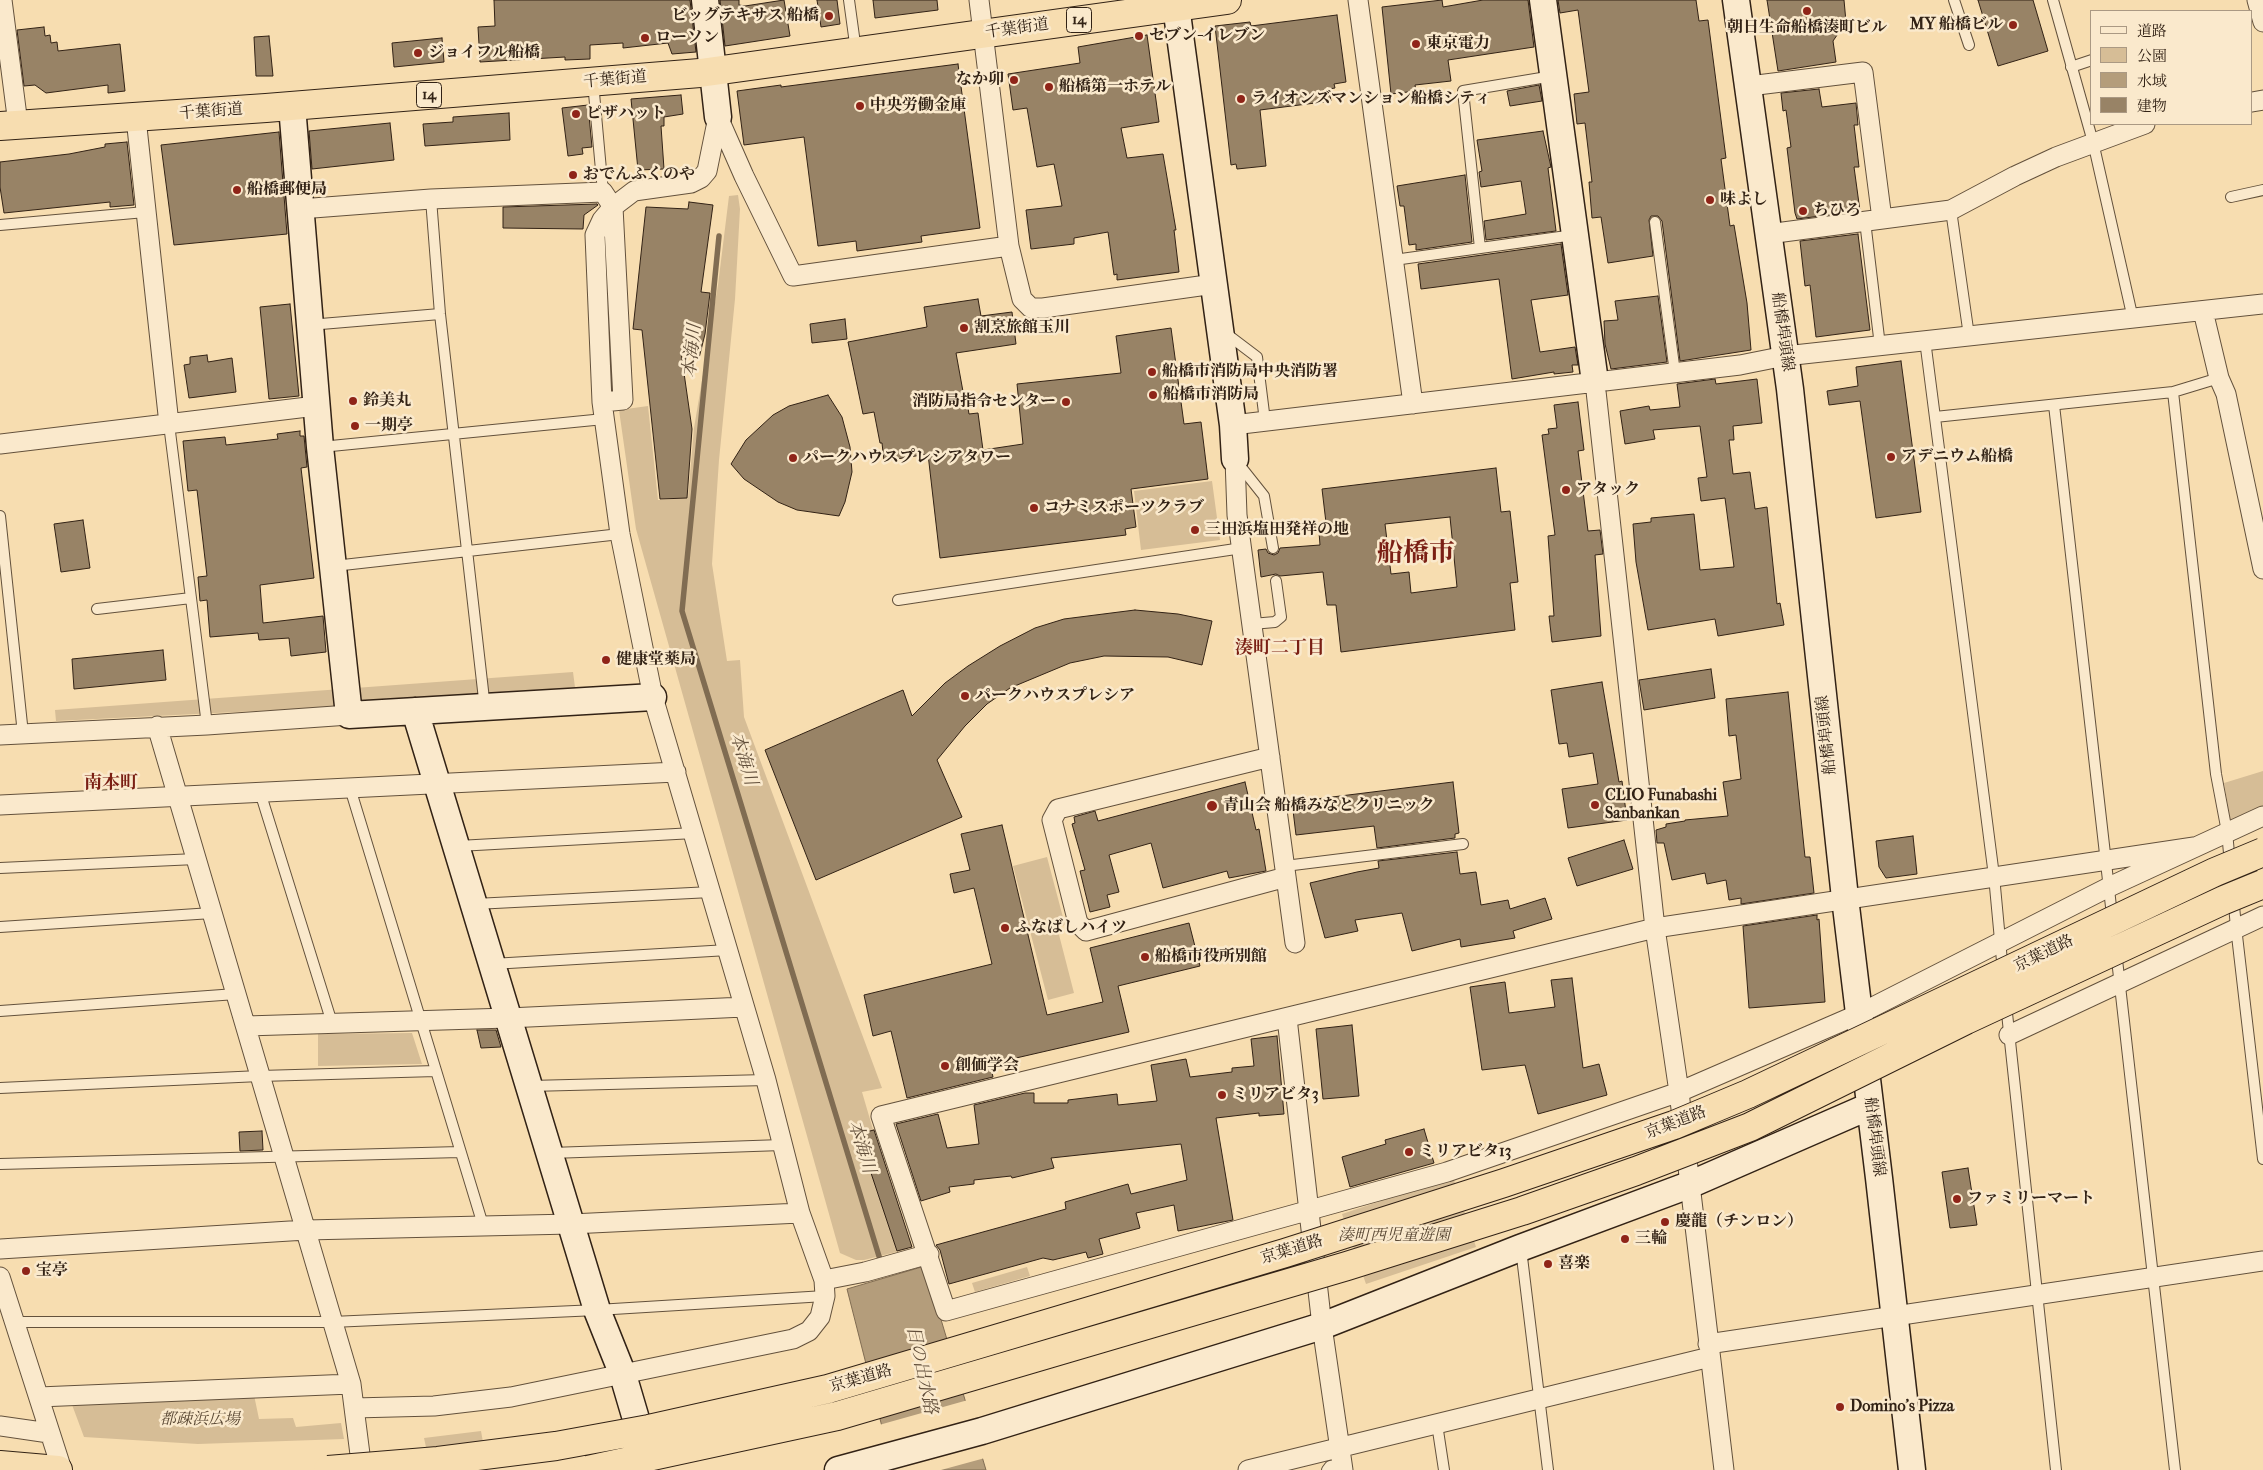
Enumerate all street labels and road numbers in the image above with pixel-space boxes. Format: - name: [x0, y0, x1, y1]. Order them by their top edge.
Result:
- road number: 14: [1066, 8, 1092, 32]
- street label: 千葉街道: [984, 15, 1050, 43]
- street label: 千葉街道: [582, 68, 648, 92]
- road number: 14: [416, 82, 442, 108]
- street label: 千葉街道: [178, 100, 244, 124]
- street label: 船橋埠頭線: [1767, 291, 1797, 373]
- street label: 船橋埠頭線: [1813, 694, 1841, 776]
- street label: 京葉道路: [2011, 931, 2077, 977]
- street label: 船橋埠頭線: [1860, 1096, 1888, 1178]
- street label: 京葉道路: [1643, 1103, 1709, 1143]
- street label: 京葉道路: [1259, 1231, 1325, 1269]
- street label: 京葉道路: [828, 1361, 894, 1397]

